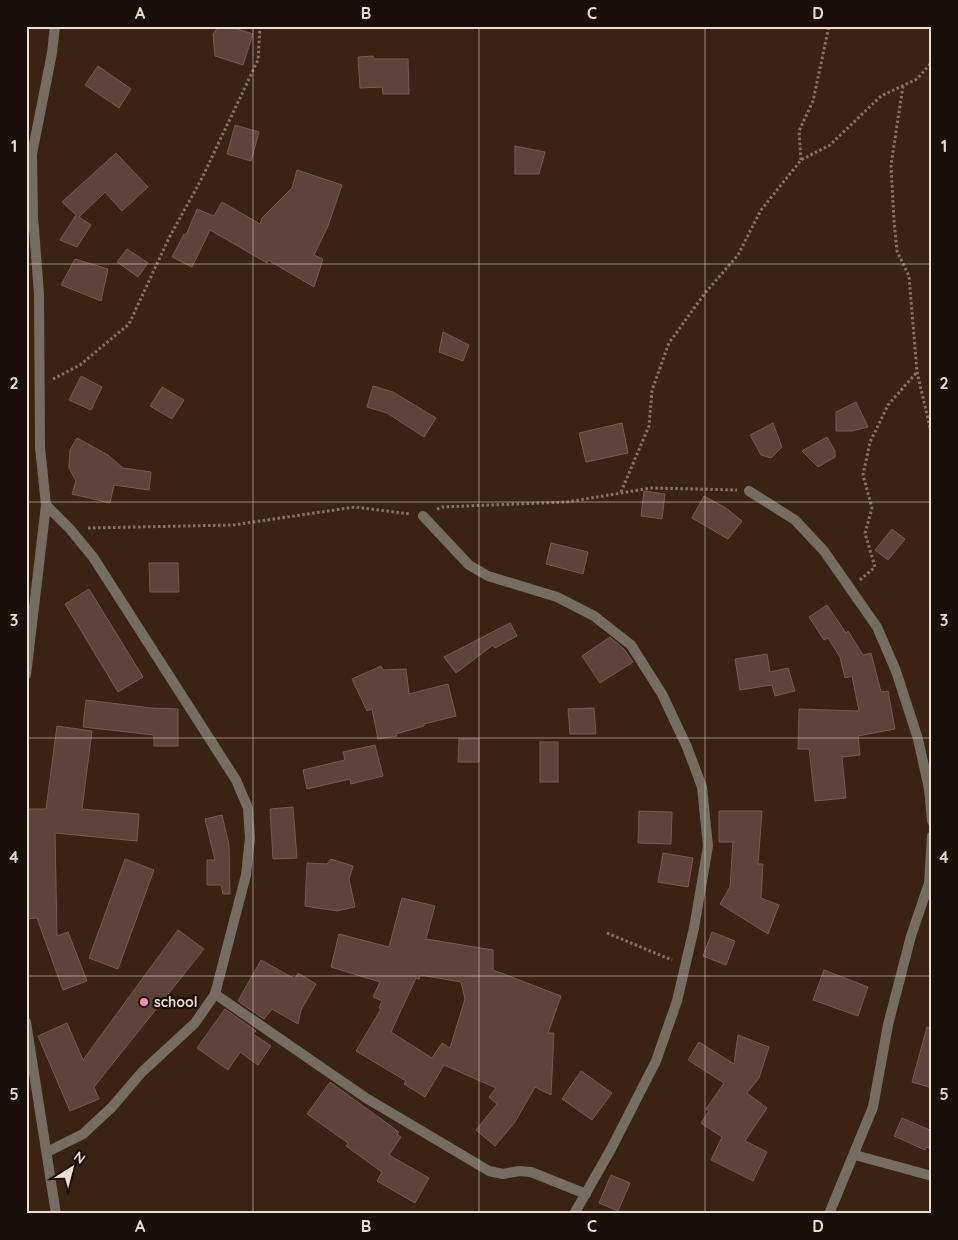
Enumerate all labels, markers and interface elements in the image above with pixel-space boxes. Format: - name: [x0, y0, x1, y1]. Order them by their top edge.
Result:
- text: A: [135, 3, 146, 23]
- text: B: [361, 3, 371, 23]
- text: C: [587, 3, 597, 23]
- text: D: [812, 3, 824, 23]
- text: 1: [11, 136, 17, 156]
- text: 1: [941, 136, 947, 156]
- text: 2: [9, 373, 19, 393]
- text: 2: [939, 373, 949, 393]
- text: 3: [10, 610, 18, 630]
- text: 3: [940, 610, 948, 630]
- text: 4: [9, 847, 19, 867]
- text: 4: [939, 847, 949, 867]
- place label: school: [154, 993, 197, 1011]
- marker: school: [138, 996, 150, 1008]
- text: 5: [9, 1084, 19, 1104]
- text: 5: [939, 1084, 949, 1104]
- north arrow: [48, 1142, 98, 1192]
- text: N: [70, 1147, 89, 1168]
- text: A: [135, 1216, 146, 1236]
- text: B: [361, 1216, 371, 1236]
- text: C: [587, 1216, 597, 1236]
- text: D: [812, 1216, 824, 1236]

